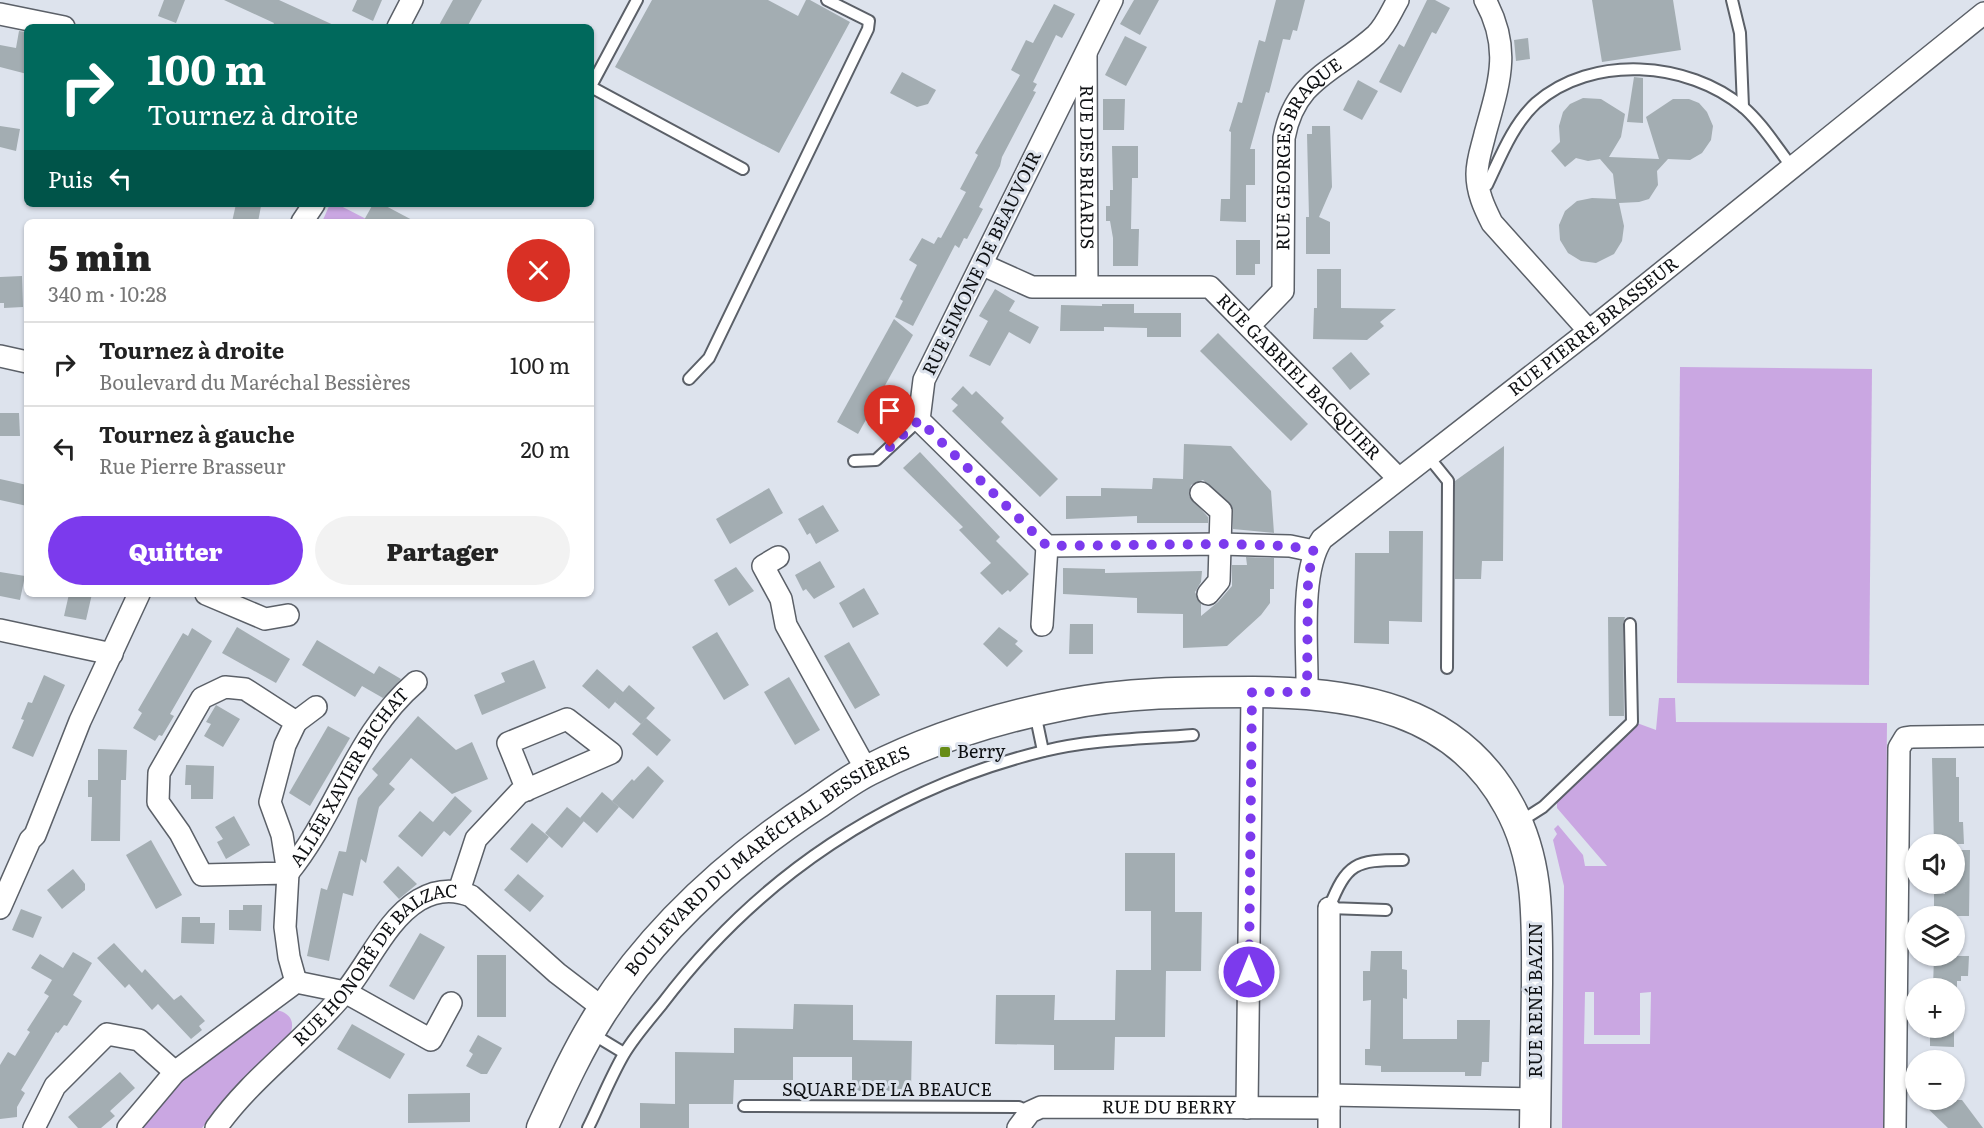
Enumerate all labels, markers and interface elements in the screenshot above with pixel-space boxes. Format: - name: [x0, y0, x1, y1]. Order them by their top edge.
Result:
- text: 100 m: [147, 36, 266, 98]
- icon: right: [48, 48, 126, 126]
- street label: RUE GEORGES BRAQUE: [1268, 50, 1347, 251]
- street label: RUE DES BRIARDS: [1074, 85, 1102, 249]
- text: Tournez à droite: [147, 93, 358, 133]
- street label: RUE SIMONE DE BEAUVOIR: [914, 145, 1047, 379]
- text: Puis: [48, 162, 92, 195]
- icon: left: [104, 162, 137, 195]
- text: 5 min: [48, 229, 152, 282]
- button: close: [507, 239, 570, 302]
- street label: RUE PIERRE BRASSEUR: [1501, 249, 1683, 402]
- text: 340 m · 10:28: [48, 278, 167, 308]
- street label: RUE GABRIEL BACQUIER: [1211, 287, 1388, 465]
- text: Tournez à droite: [99, 333, 284, 366]
- icon: right: [48, 348, 81, 381]
- text: 100 m: [510, 348, 570, 381]
- text: Boulevard du Maréchal Bessières: [99, 366, 410, 396]
- pin: [864, 385, 915, 447]
- icon: arrive: [873, 394, 906, 427]
- text: Tournez à gauche: [99, 417, 295, 450]
- icon: left: [48, 432, 81, 465]
- text: 20 m: [520, 432, 570, 465]
- text: Rue Pierre Brasseur: [99, 450, 285, 480]
- button: Quitter: [48, 516, 303, 585]
- button: Partager: [315, 516, 570, 585]
- street label: ALLÉE XAVIER BICHAT: [282, 681, 415, 872]
- place label: Berry: [957, 737, 1006, 764]
- street label: BOULEVARD DU MARÉCHAL BESSIÈRES: [617, 738, 914, 981]
- marker: Berry: [938, 745, 952, 759]
- map controls: [1905, 834, 1965, 1110]
- button: sound: [1905, 834, 1965, 894]
- street label: RUE HONORÉ DE BALZAC: [286, 876, 458, 1051]
- button: layers: [1905, 906, 1965, 966]
- street label: RUE RENÉ BAZIN: [1521, 922, 1548, 1078]
- position arrow: [1217, 940, 1281, 1004]
- button: +: [1905, 978, 1965, 1038]
- button: −: [1905, 1050, 1965, 1110]
- street label: SQUARE DE LA BEAUCE: [782, 1075, 992, 1102]
- street label: RUE DU BERRY: [1102, 1092, 1236, 1120]

